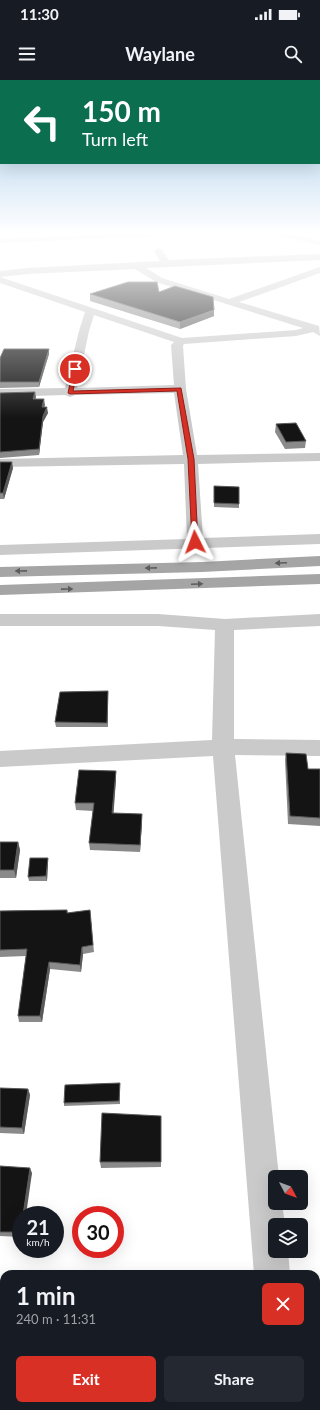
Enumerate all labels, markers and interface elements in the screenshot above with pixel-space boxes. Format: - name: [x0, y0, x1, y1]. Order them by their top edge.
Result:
- text: 11:30: [20, 5, 59, 23]
- icon: menu: [16, 43, 38, 65]
- text: Waylane: [125, 43, 195, 65]
- icon: search: [282, 43, 304, 65]
- text: 150 m: [82, 94, 161, 128]
- icon: left: [16, 96, 68, 148]
- text: Turn left: [82, 128, 148, 150]
- pin: [58, 352, 92, 386]
- icon: arrive: [64, 358, 86, 380]
- position arrow: [174, 521, 216, 563]
- one-way arrow: [275, 560, 287, 567]
- one-way arrow: [144, 565, 157, 571]
- one-way arrow: [15, 568, 27, 575]
- one-way arrow: [191, 581, 204, 587]
- one-way arrow: [61, 585, 73, 592]
- north arrow: [268, 1170, 308, 1210]
- map controls: [268, 1170, 308, 1258]
- speed limit sign: 30: [72, 1206, 124, 1258]
- text: 21: [26, 1215, 50, 1239]
- button: layers: [268, 1218, 308, 1258]
- text: km/h: [26, 1236, 50, 1248]
- text: 1 min: [16, 1281, 76, 1310]
- button: close: [262, 1283, 304, 1325]
- text: 240 m · 11:31: [16, 1311, 96, 1327]
- button: Exit: [16, 1356, 156, 1402]
- button: Share: [164, 1356, 304, 1402]

